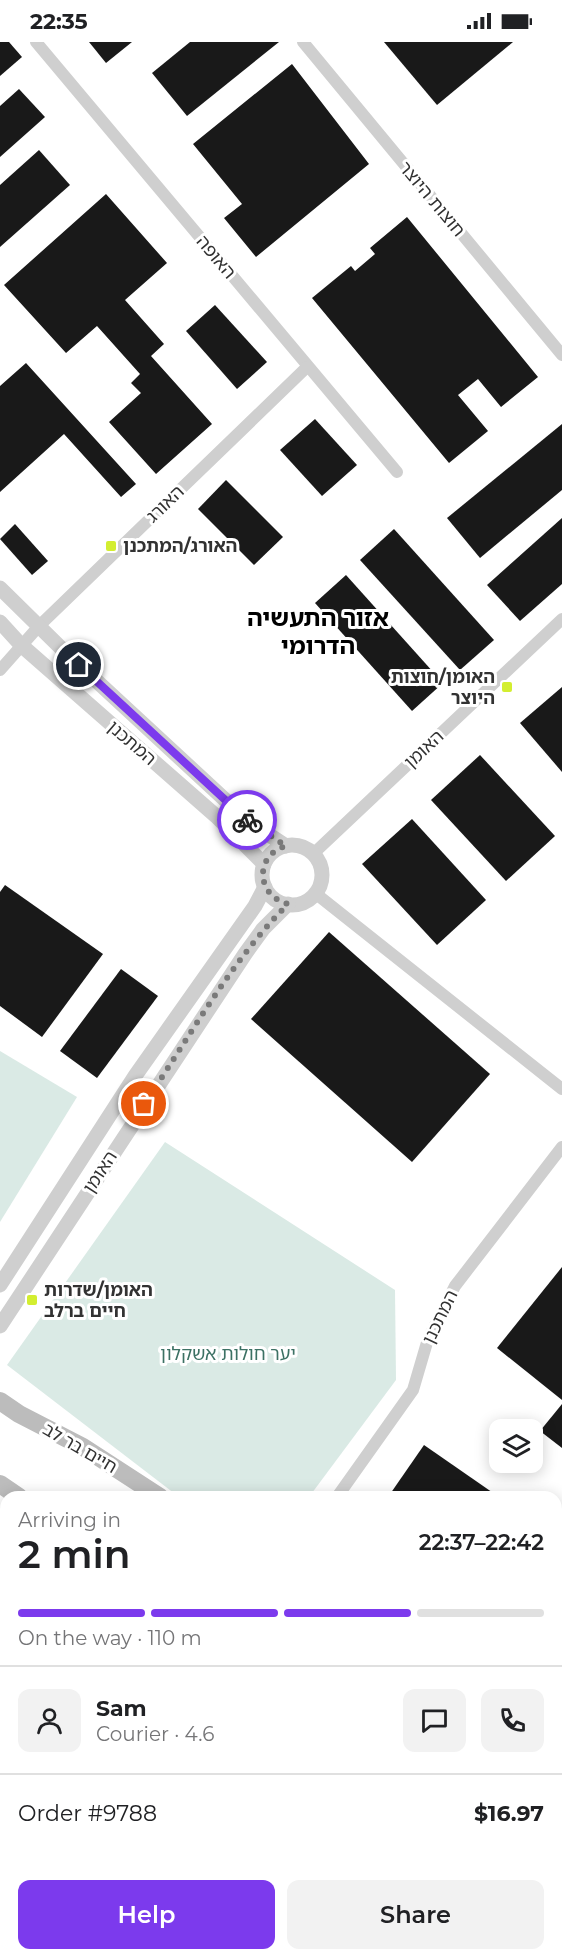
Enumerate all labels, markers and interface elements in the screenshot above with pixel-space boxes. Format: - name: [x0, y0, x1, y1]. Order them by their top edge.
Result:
- text: 22:35: [30, 8, 88, 35]
- street label: חוצות היוצר: [394, 157, 470, 241]
- street label: האופה: [192, 231, 240, 283]
- street label: האורג: [142, 481, 188, 527]
- place label: האורג/המתכנן: [123, 535, 237, 557]
- marker: האורג/המתכנן: [104, 539, 118, 553]
- district label: אזור התעשיה הדרומי: [247, 603, 389, 660]
- pin: [53, 639, 104, 690]
- icon: home: [62, 648, 95, 681]
- place label: האומן/חוצות היוצר: [391, 666, 495, 709]
- marker: האומן/חוצות היוצר: [500, 680, 514, 694]
- street label: המתכנן: [103, 716, 161, 770]
- street label: האומן: [400, 725, 448, 773]
- courier: [217, 790, 277, 850]
- icon: bike: [231, 804, 264, 837]
- pin: [118, 1078, 169, 1129]
- icon: bag: [127, 1087, 160, 1120]
- street label: האומן: [78, 1147, 122, 1197]
- place label: האומן/שדרות חיים ברלב: [44, 1279, 153, 1322]
- street label: המתכנן: [418, 1286, 462, 1348]
- marker: האומן/שדרות חיים ברלב: [25, 1293, 39, 1307]
- park label: יער חולות אשקלון: [160, 1343, 296, 1365]
- street label: חיים בר לב: [39, 1418, 121, 1478]
- map controls: [489, 1419, 543, 1473]
- button: layers: [489, 1419, 543, 1473]
- text: Arriving in: [18, 1508, 121, 1532]
- text: 22:37–22:42: [419, 1529, 544, 1556]
- text: 2 min: [18, 1530, 131, 1578]
- text: On the way · 110 m: [18, 1626, 202, 1650]
- button: person: [18, 1689, 81, 1752]
- button: chat: [403, 1689, 466, 1752]
- button: phone: [481, 1689, 544, 1752]
- text: Sam: [96, 1695, 147, 1722]
- text: Courier · 4.6: [96, 1722, 214, 1746]
- text: Order #9788: [18, 1800, 157, 1827]
- text: $16.97: [474, 1800, 544, 1827]
- button: Help: [18, 1880, 275, 1949]
- button: Share: [287, 1880, 544, 1949]

